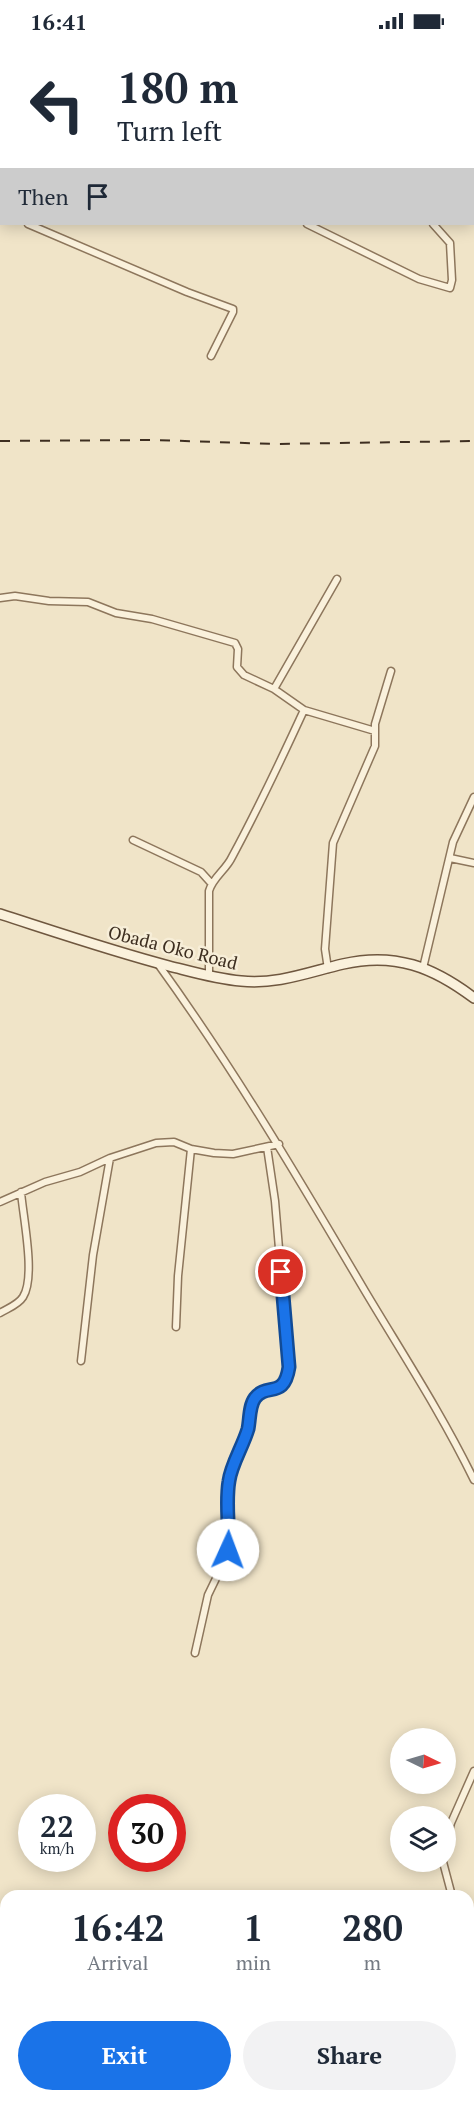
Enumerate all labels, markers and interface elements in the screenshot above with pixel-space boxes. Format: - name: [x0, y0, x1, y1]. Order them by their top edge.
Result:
- text: 16:41: [30, 7, 87, 36]
- text: 180 m: [117, 59, 238, 115]
- icon: left: [18, 66, 96, 144]
- text: Turn left: [117, 113, 222, 149]
- icon: arrive: [81, 180, 114, 213]
- text: Then: [18, 182, 69, 211]
- street label: Obada Oko Road: [106, 919, 240, 975]
- pin: [255, 1246, 306, 1297]
- icon: arrive: [264, 1255, 297, 1288]
- position arrow: [196, 1518, 260, 1582]
- north arrow: [390, 1728, 456, 1794]
- map controls: [390, 1728, 456, 1872]
- speed limit sign: 30: [108, 1794, 186, 1872]
- text: 22: [40, 1806, 74, 1846]
- button: layers: [390, 1806, 456, 1872]
- text: km/h: [40, 1838, 74, 1858]
- text: 16:42: [71, 1904, 165, 1951]
- text: 1: [243, 1904, 264, 1951]
- text: 280: [342, 1904, 403, 1951]
- text: Arrival: [87, 1949, 149, 1976]
- text: min: [236, 1949, 271, 1976]
- text: m: [364, 1949, 381, 1976]
- button: Exit: [18, 2021, 231, 2090]
- button: Share: [243, 2021, 456, 2090]

